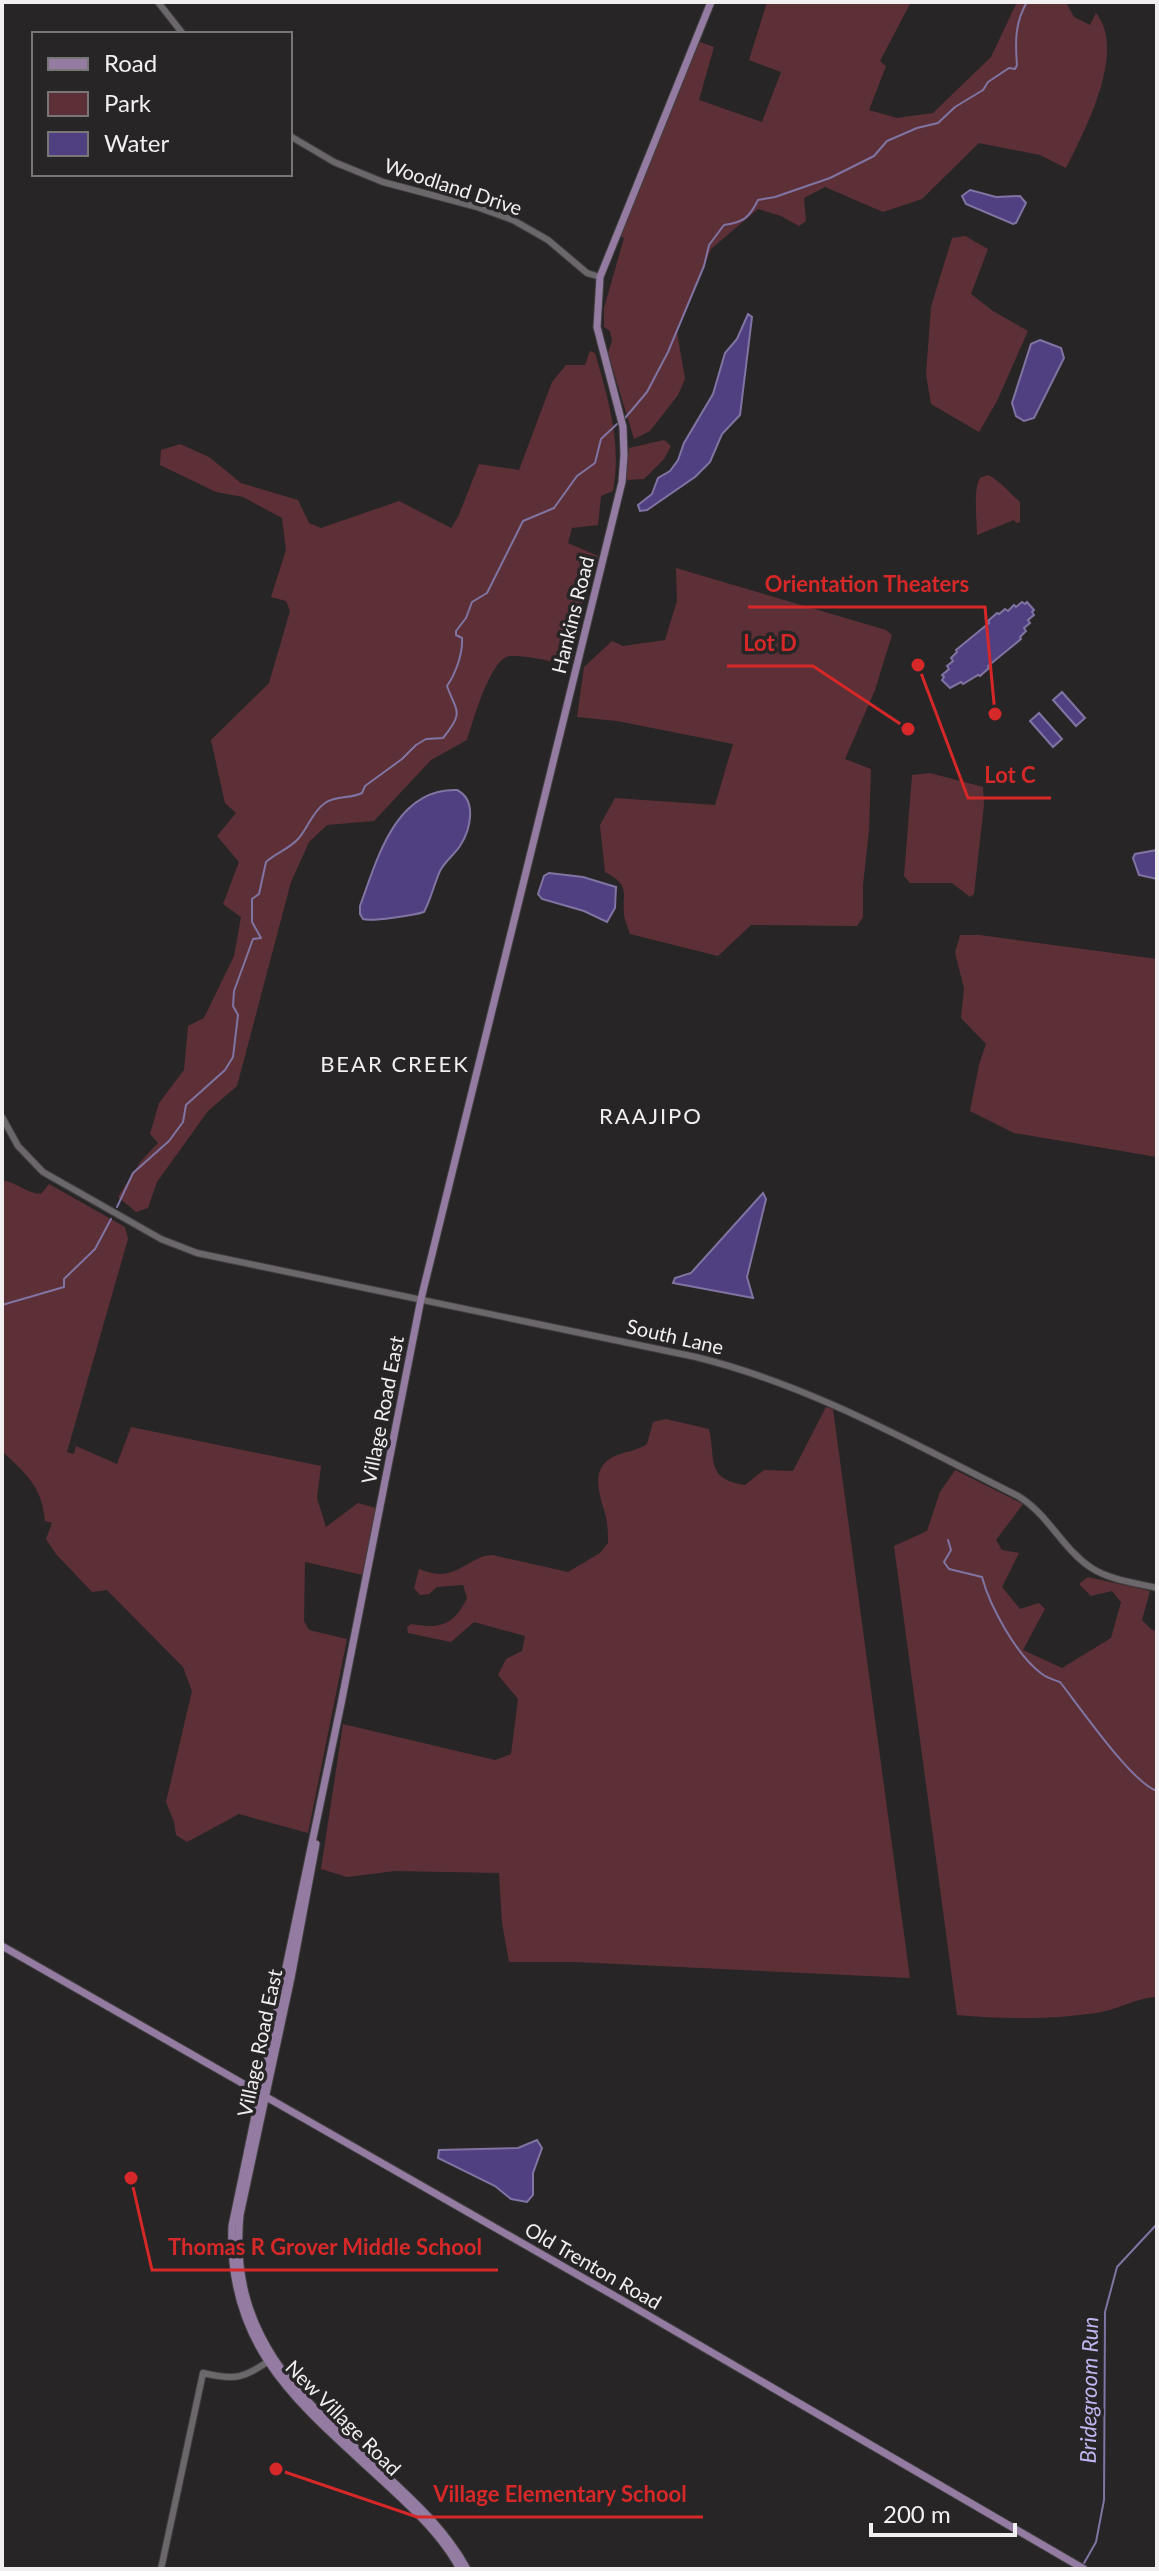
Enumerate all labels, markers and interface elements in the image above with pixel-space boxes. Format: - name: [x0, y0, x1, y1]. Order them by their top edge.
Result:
- legend: [32, 32, 292, 176]
- text: Road: [104, 48, 157, 77]
- text: Park: [104, 88, 152, 117]
- text: Water: [104, 128, 169, 157]
- street label: Woodland Drive: [381, 152, 525, 220]
- street label: Hankins Road: [546, 553, 598, 676]
- callout: Orientation Theaters: [748, 561, 985, 607]
- text: Orientation Theaters: [765, 570, 969, 597]
- callout: Lot D: [727, 620, 813, 666]
- text: Lot D: [743, 629, 797, 656]
- callout: Lot C: [968, 752, 1051, 798]
- text: Lot C: [984, 761, 1036, 788]
- district label: BEAR CREEK: [320, 1050, 470, 1077]
- district label: RAAJIPO: [599, 1102, 703, 1129]
- street label: South Lane: [624, 1313, 726, 1359]
- street label: Village Road East: [356, 1334, 408, 1486]
- street label: Village Road East: [232, 1967, 286, 2119]
- street label: Old Trenton Road: [521, 2216, 666, 2314]
- callout: Thomas R Grover Middle School: [152, 2224, 498, 2270]
- text: Thomas R Grover Middle School: [168, 2233, 482, 2260]
- water label: Bridegroom Run: [1074, 2316, 1103, 2464]
- street label: New Village Road: [281, 2355, 406, 2480]
- callout: Village Elementary School: [417, 2471, 703, 2517]
- text: Village Elementary School: [432, 2480, 687, 2507]
- scale bar: [871, 2487, 1015, 2537]
- text: 200 m: [883, 2499, 951, 2528]

